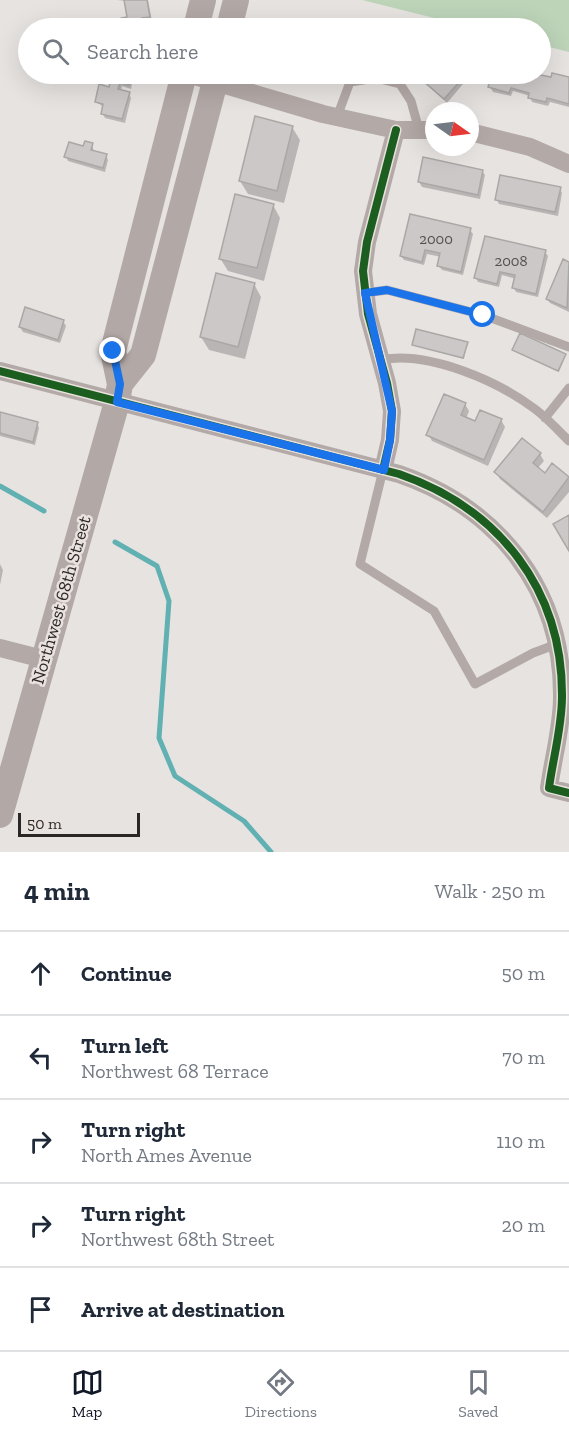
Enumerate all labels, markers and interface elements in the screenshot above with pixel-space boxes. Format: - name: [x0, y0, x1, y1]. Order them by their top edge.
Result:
- search box: [18, 18, 551, 84]
- icon: search: [39, 35, 72, 68]
- text: Search here: [87, 38, 198, 65]
- north arrow: [425, 102, 479, 156]
- house number: 2000: [419, 230, 453, 248]
- house number: 2008: [494, 252, 528, 270]
- route start: [469, 301, 495, 327]
- route end: [99, 337, 125, 363]
- street label: Northwest 68th Street: [26, 513, 96, 687]
- scale bar: [18, 810, 140, 838]
- text: 50 m: [27, 814, 62, 833]
- text: 4 min: [24, 875, 90, 907]
- text: Walk · 250 m: [435, 879, 545, 903]
- icon: ahead: [24, 957, 57, 990]
- text: Continue: [81, 960, 172, 987]
- text: 50 m: [501, 961, 545, 985]
- text: Turn left: [81, 1032, 168, 1059]
- icon: left: [24, 1041, 57, 1074]
- text: 70 m: [502, 1045, 545, 1069]
- text: Northwest 68 Terrace: [81, 1059, 269, 1083]
- text: Turn right: [81, 1116, 185, 1143]
- icon: right: [24, 1125, 57, 1158]
- text: 110 m: [496, 1129, 545, 1153]
- text: North Ames Avenue: [81, 1143, 252, 1167]
- text: Turn right: [81, 1200, 185, 1227]
- icon: right: [24, 1209, 57, 1242]
- text: 20 m: [501, 1213, 545, 1237]
- text: Northwest 68th Street: [81, 1227, 274, 1251]
- icon: arrive: [24, 1293, 57, 1326]
- text: Arrive at destination: [81, 1296, 284, 1323]
- tab: Map: [71, 1366, 104, 1421]
- tab: Directions: [245, 1366, 317, 1421]
- tab: Saved: [458, 1366, 498, 1421]

